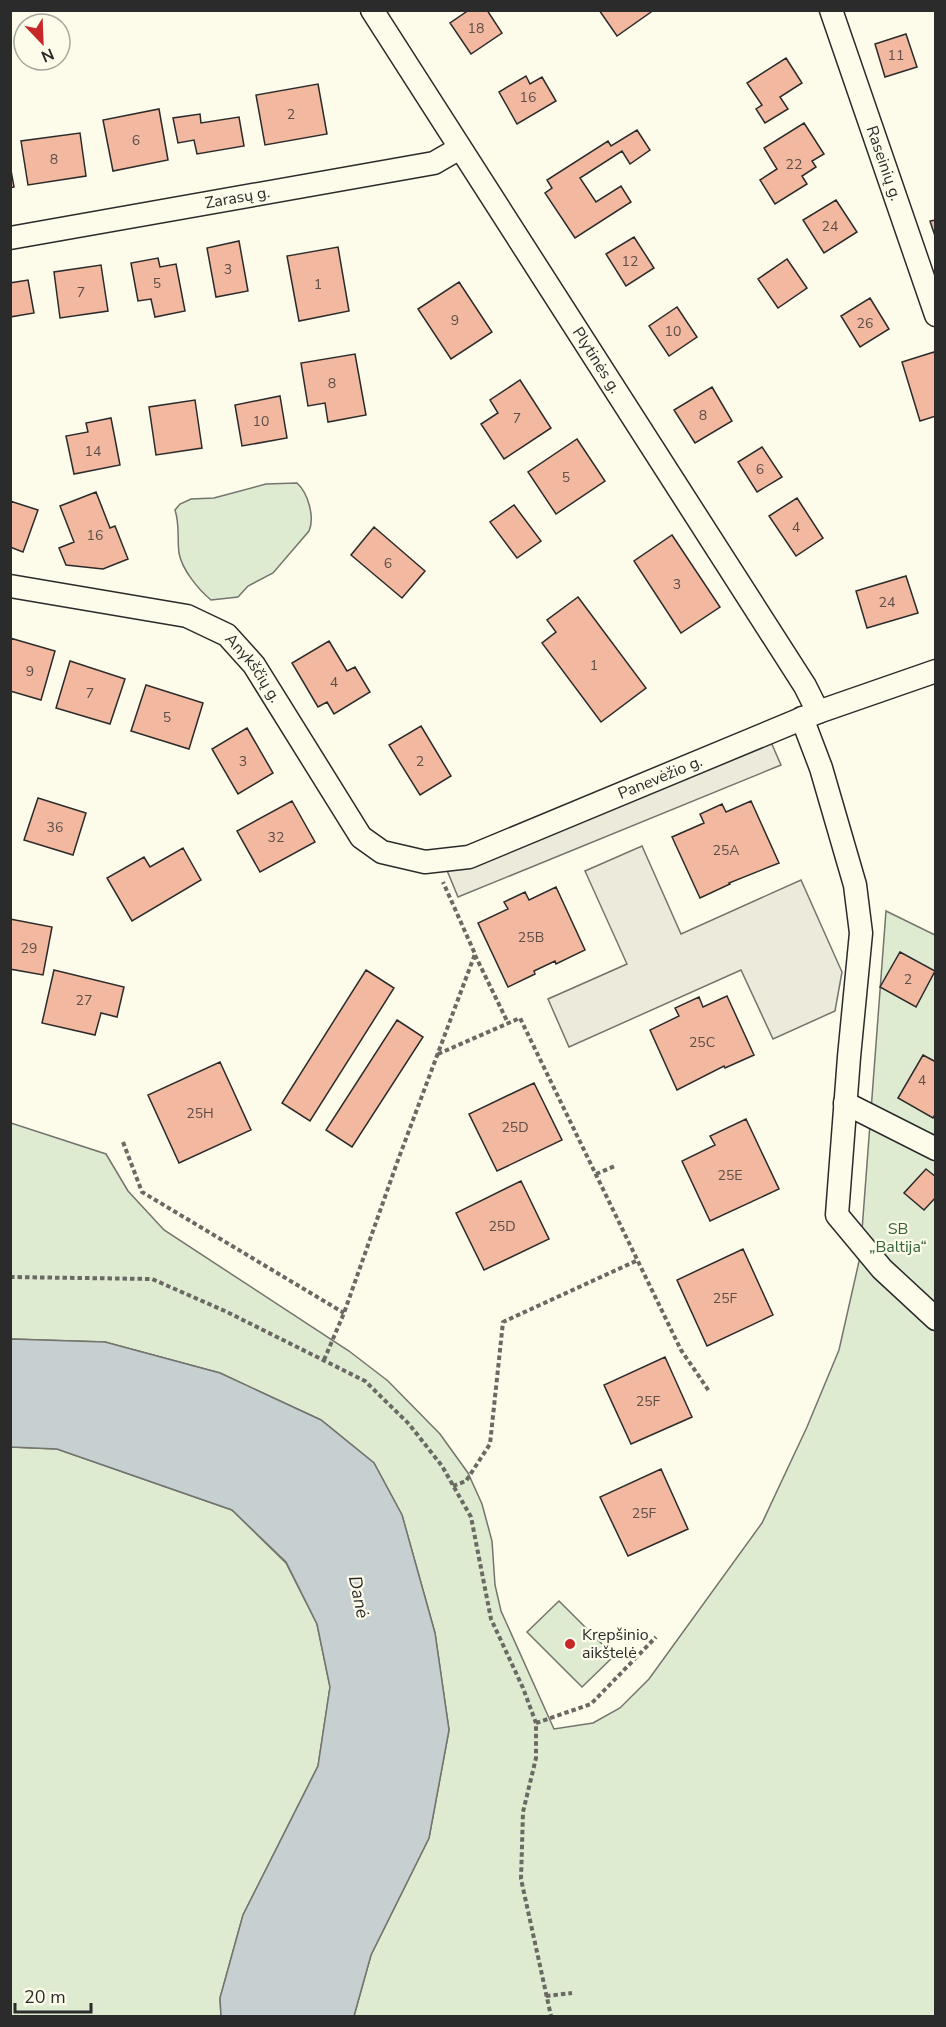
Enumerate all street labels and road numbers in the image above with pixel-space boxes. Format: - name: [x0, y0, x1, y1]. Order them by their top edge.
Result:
- street label: Raseinių g.: [861, 123, 907, 204]
- street label: Zarasų g.: [203, 181, 272, 214]
- street label: Plytinės g.: [567, 323, 626, 398]
- street label: Anykščių g.: [220, 629, 286, 707]
- street label: Panevėžio g.: [615, 750, 706, 805]

